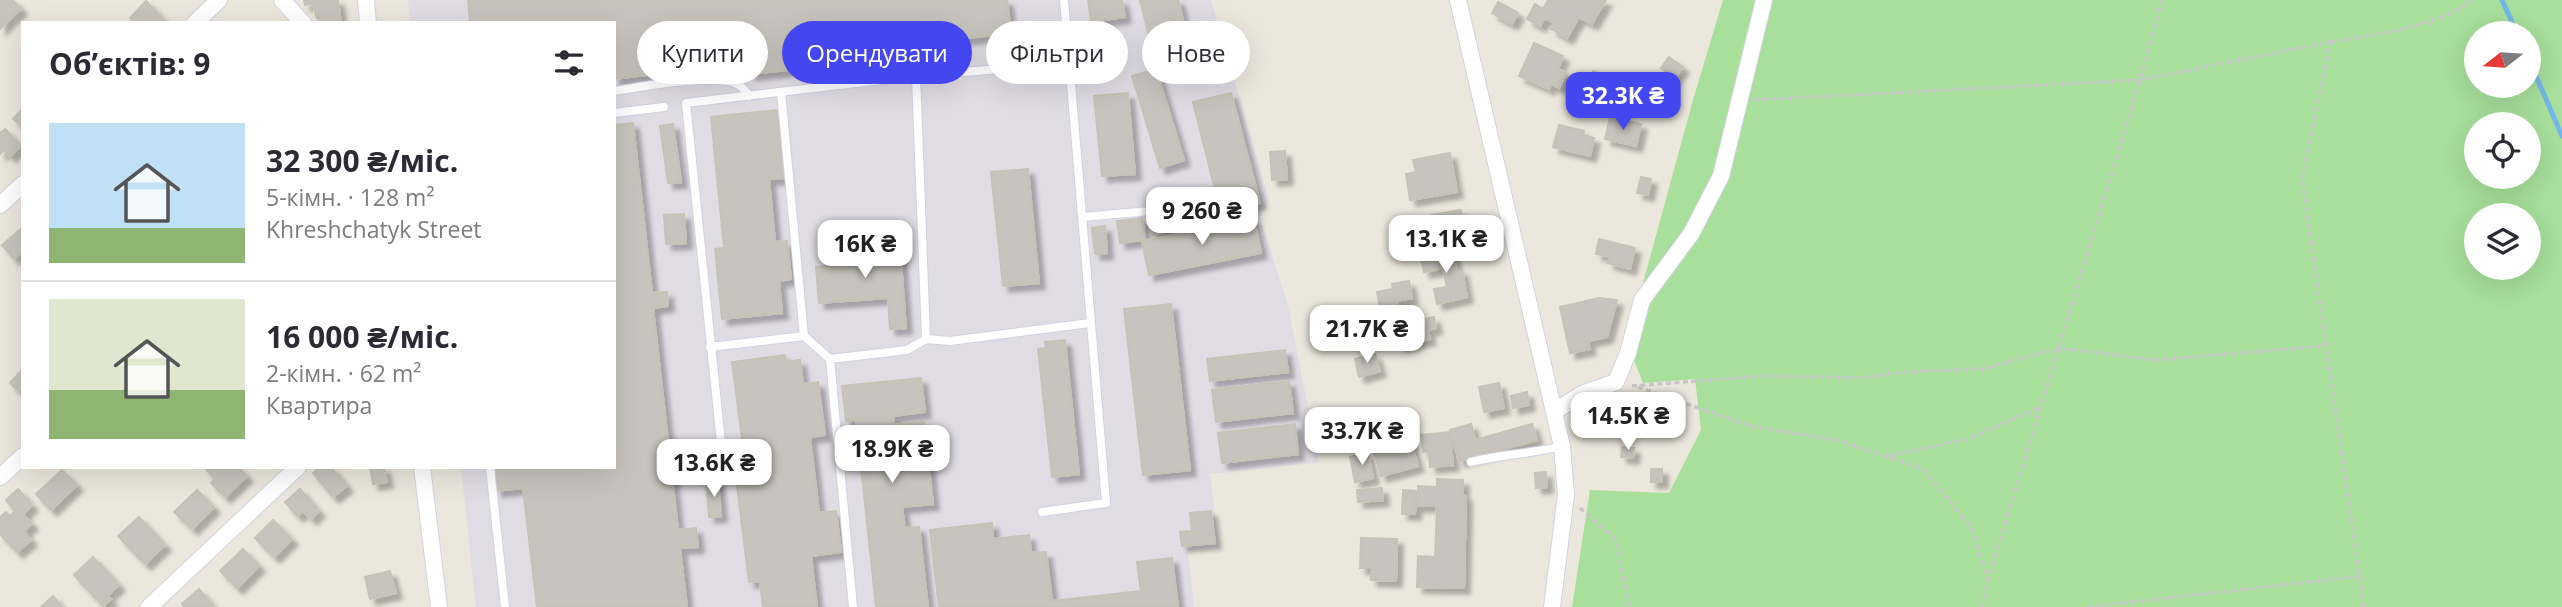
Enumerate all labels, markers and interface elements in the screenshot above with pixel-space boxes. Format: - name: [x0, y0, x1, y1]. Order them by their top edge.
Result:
- chip: Купити: [637, 21, 768, 84]
- chip: Орендувати: [782, 21, 972, 84]
- chip: Фільтри: [986, 21, 1128, 84]
- chip: Нове: [1142, 21, 1250, 84]
- north arrow: [2464, 21, 2541, 98]
- map controls: [2464, 21, 2541, 280]
- text: Об’єктів: 9: [49, 43, 210, 84]
- icon: filters: [550, 44, 588, 82]
- pin: 32.3K ₴: [1558, 72, 1688, 132]
- text: 32.3K ₴: [1582, 79, 1664, 111]
- button: locate: [2464, 112, 2541, 189]
- text: 32 300 ₴/міс.: [266, 140, 458, 181]
- icon: home: [105, 151, 189, 235]
- text: 5-кімн. · 128 m²: [266, 181, 434, 213]
- pin: 9 260 ₴: [1137, 188, 1267, 247]
- text: 9 260 ₴: [1162, 194, 1242, 226]
- button: layers: [2464, 203, 2541, 280]
- text: Khreshchatyk Street: [266, 213, 482, 245]
- pin: 13.1K ₴: [1381, 216, 1511, 275]
- pin: 16K ₴: [816, 220, 914, 280]
- text: 13.1K ₴: [1405, 222, 1487, 254]
- text: 16K ₴: [834, 227, 896, 259]
- pin: 21.7K ₴: [1302, 306, 1432, 365]
- text: 21.7K ₴: [1326, 312, 1408, 344]
- text: 16 000 ₴/міс.: [266, 316, 458, 357]
- icon: home: [105, 327, 189, 411]
- text: 2-кімн. · 62 m²: [266, 357, 421, 389]
- text: Квартира: [266, 389, 372, 421]
- pin: 14.5K ₴: [1563, 392, 1693, 452]
- text: 14.5K ₴: [1587, 399, 1669, 431]
- pin: 33.7K ₴: [1297, 407, 1427, 467]
- text: 33.7K ₴: [1321, 414, 1403, 446]
- pin: 18.9K ₴: [827, 426, 957, 485]
- text: 18.9K ₴: [851, 432, 933, 464]
- pin: 13.6K ₴: [649, 440, 779, 499]
- text: 13.6K ₴: [673, 446, 755, 478]

